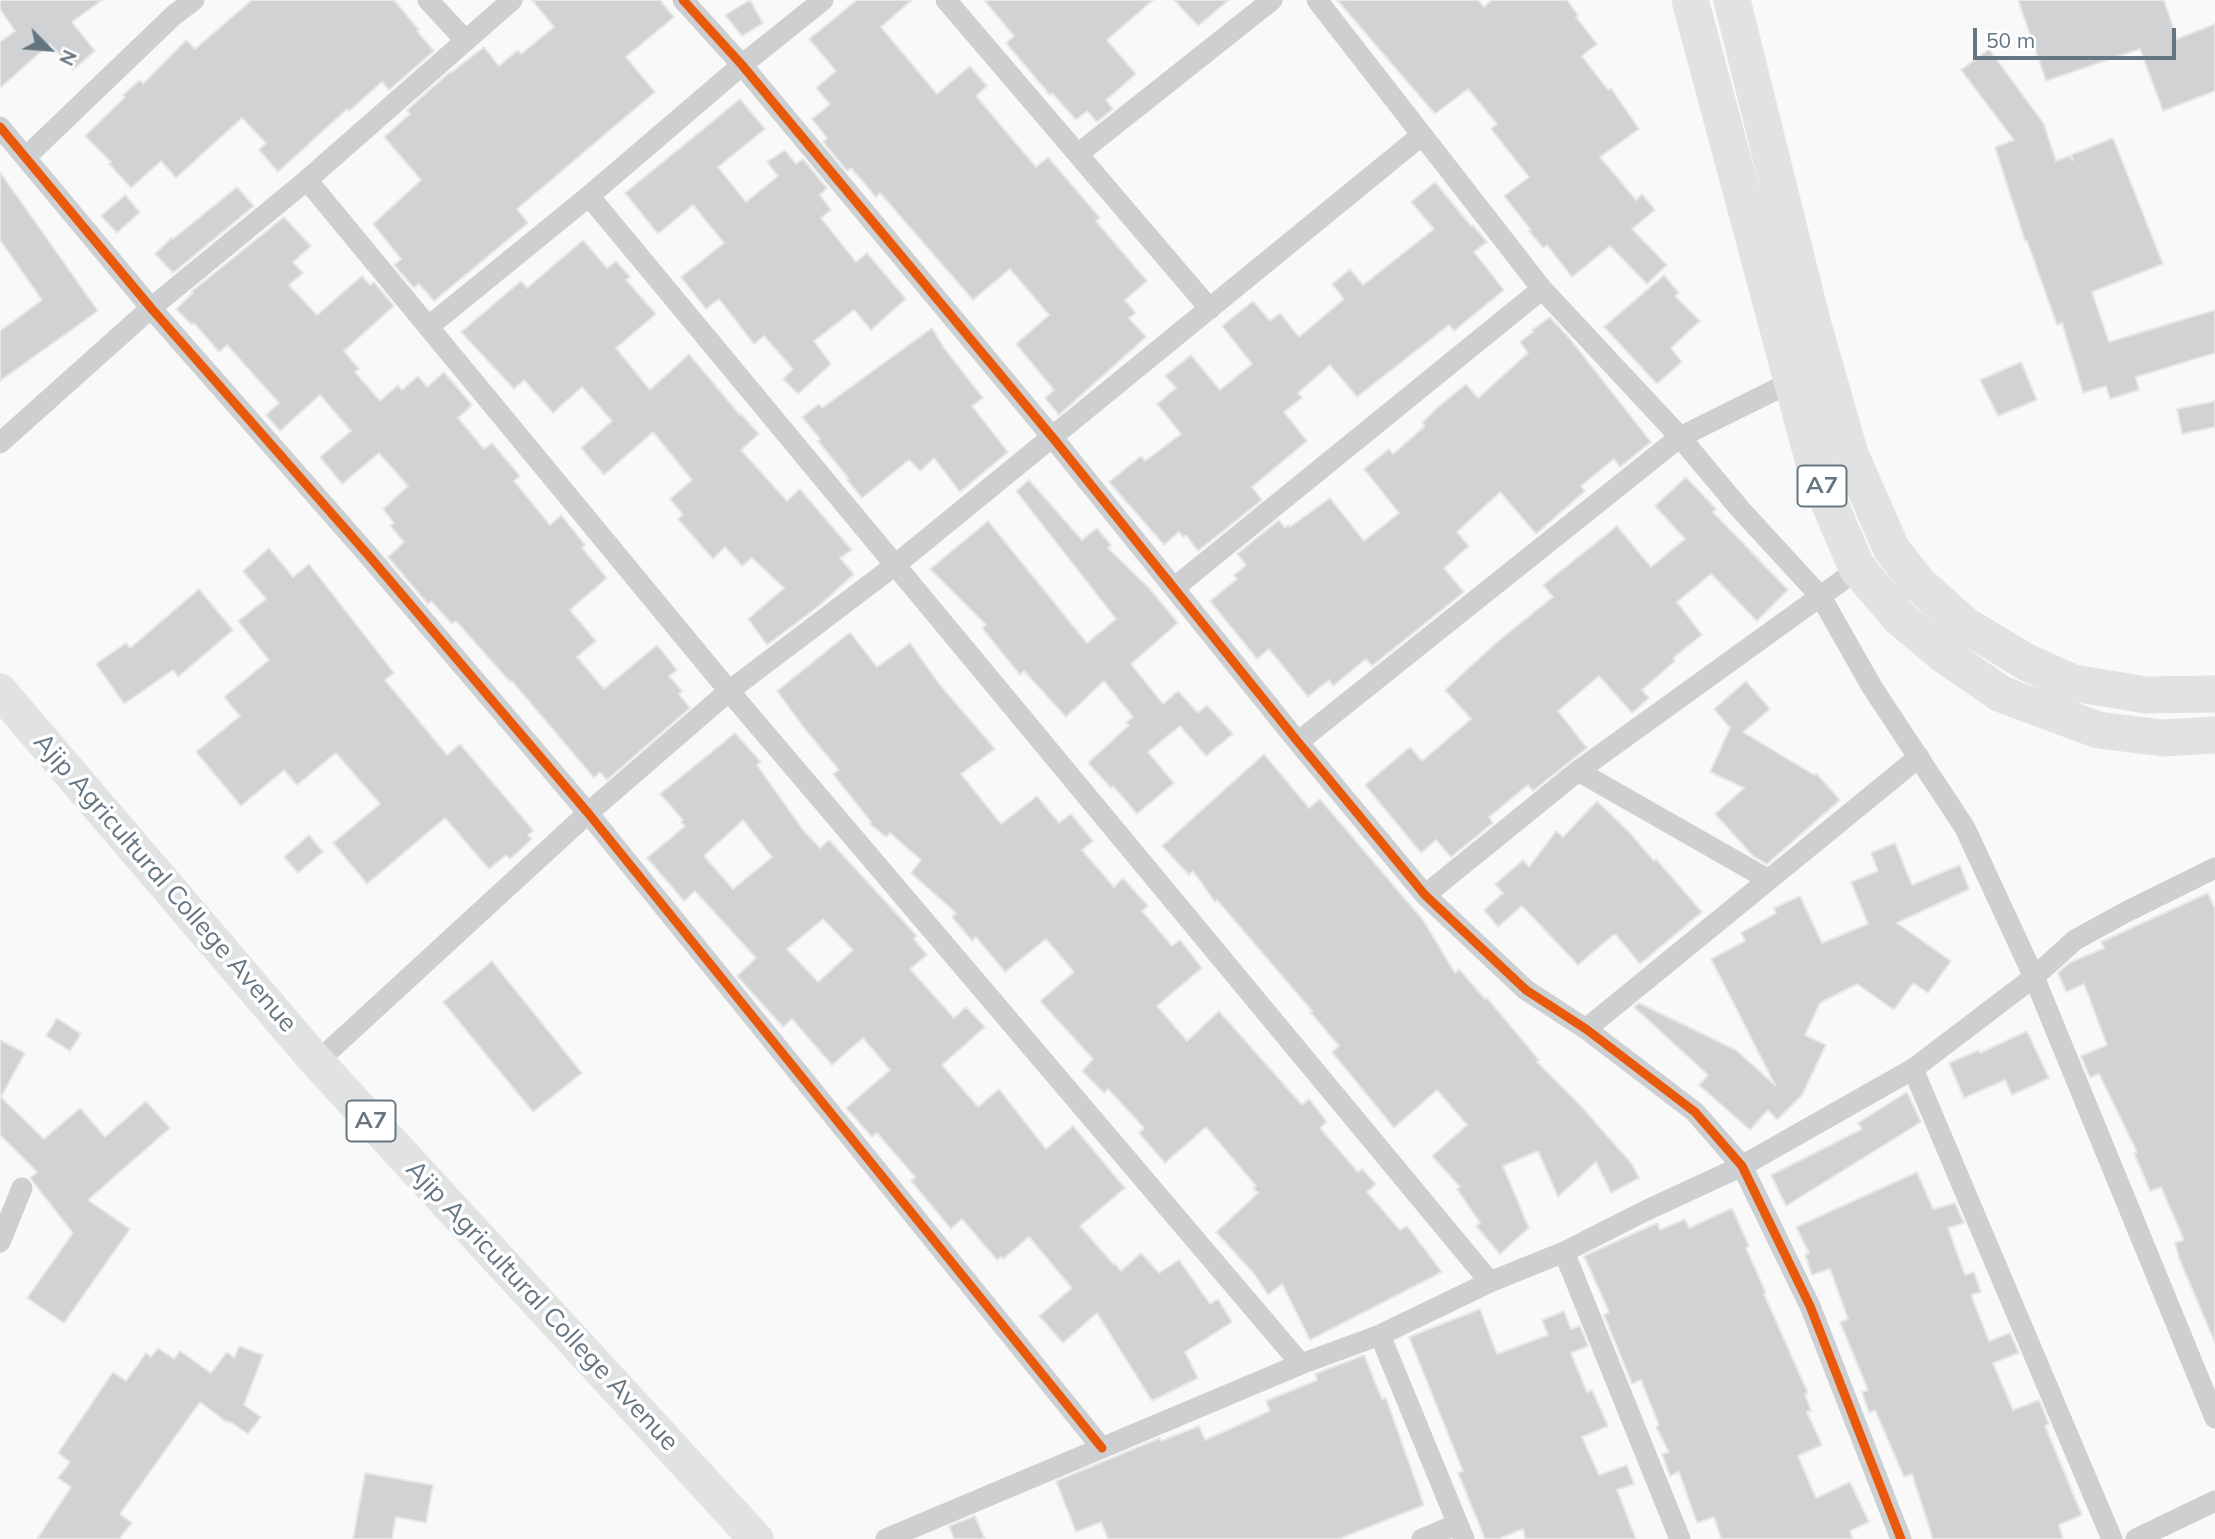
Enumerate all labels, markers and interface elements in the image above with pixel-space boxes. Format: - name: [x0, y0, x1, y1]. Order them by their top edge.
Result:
- north arrow: [14, 14, 84, 84]
- scale bar: [1977, 14, 2180, 58]
- text: 50 m: [1986, 27, 2035, 53]
- text: N: [54, 46, 82, 69]
- road number: A7: [1798, 466, 1846, 506]
- street label: Ajip Agricultural College Avenue: [27, 727, 303, 1039]
- road number: A7: [346, 1100, 396, 1142]
- street label: Ajip Agricultural College Avenue: [399, 1154, 685, 1458]

